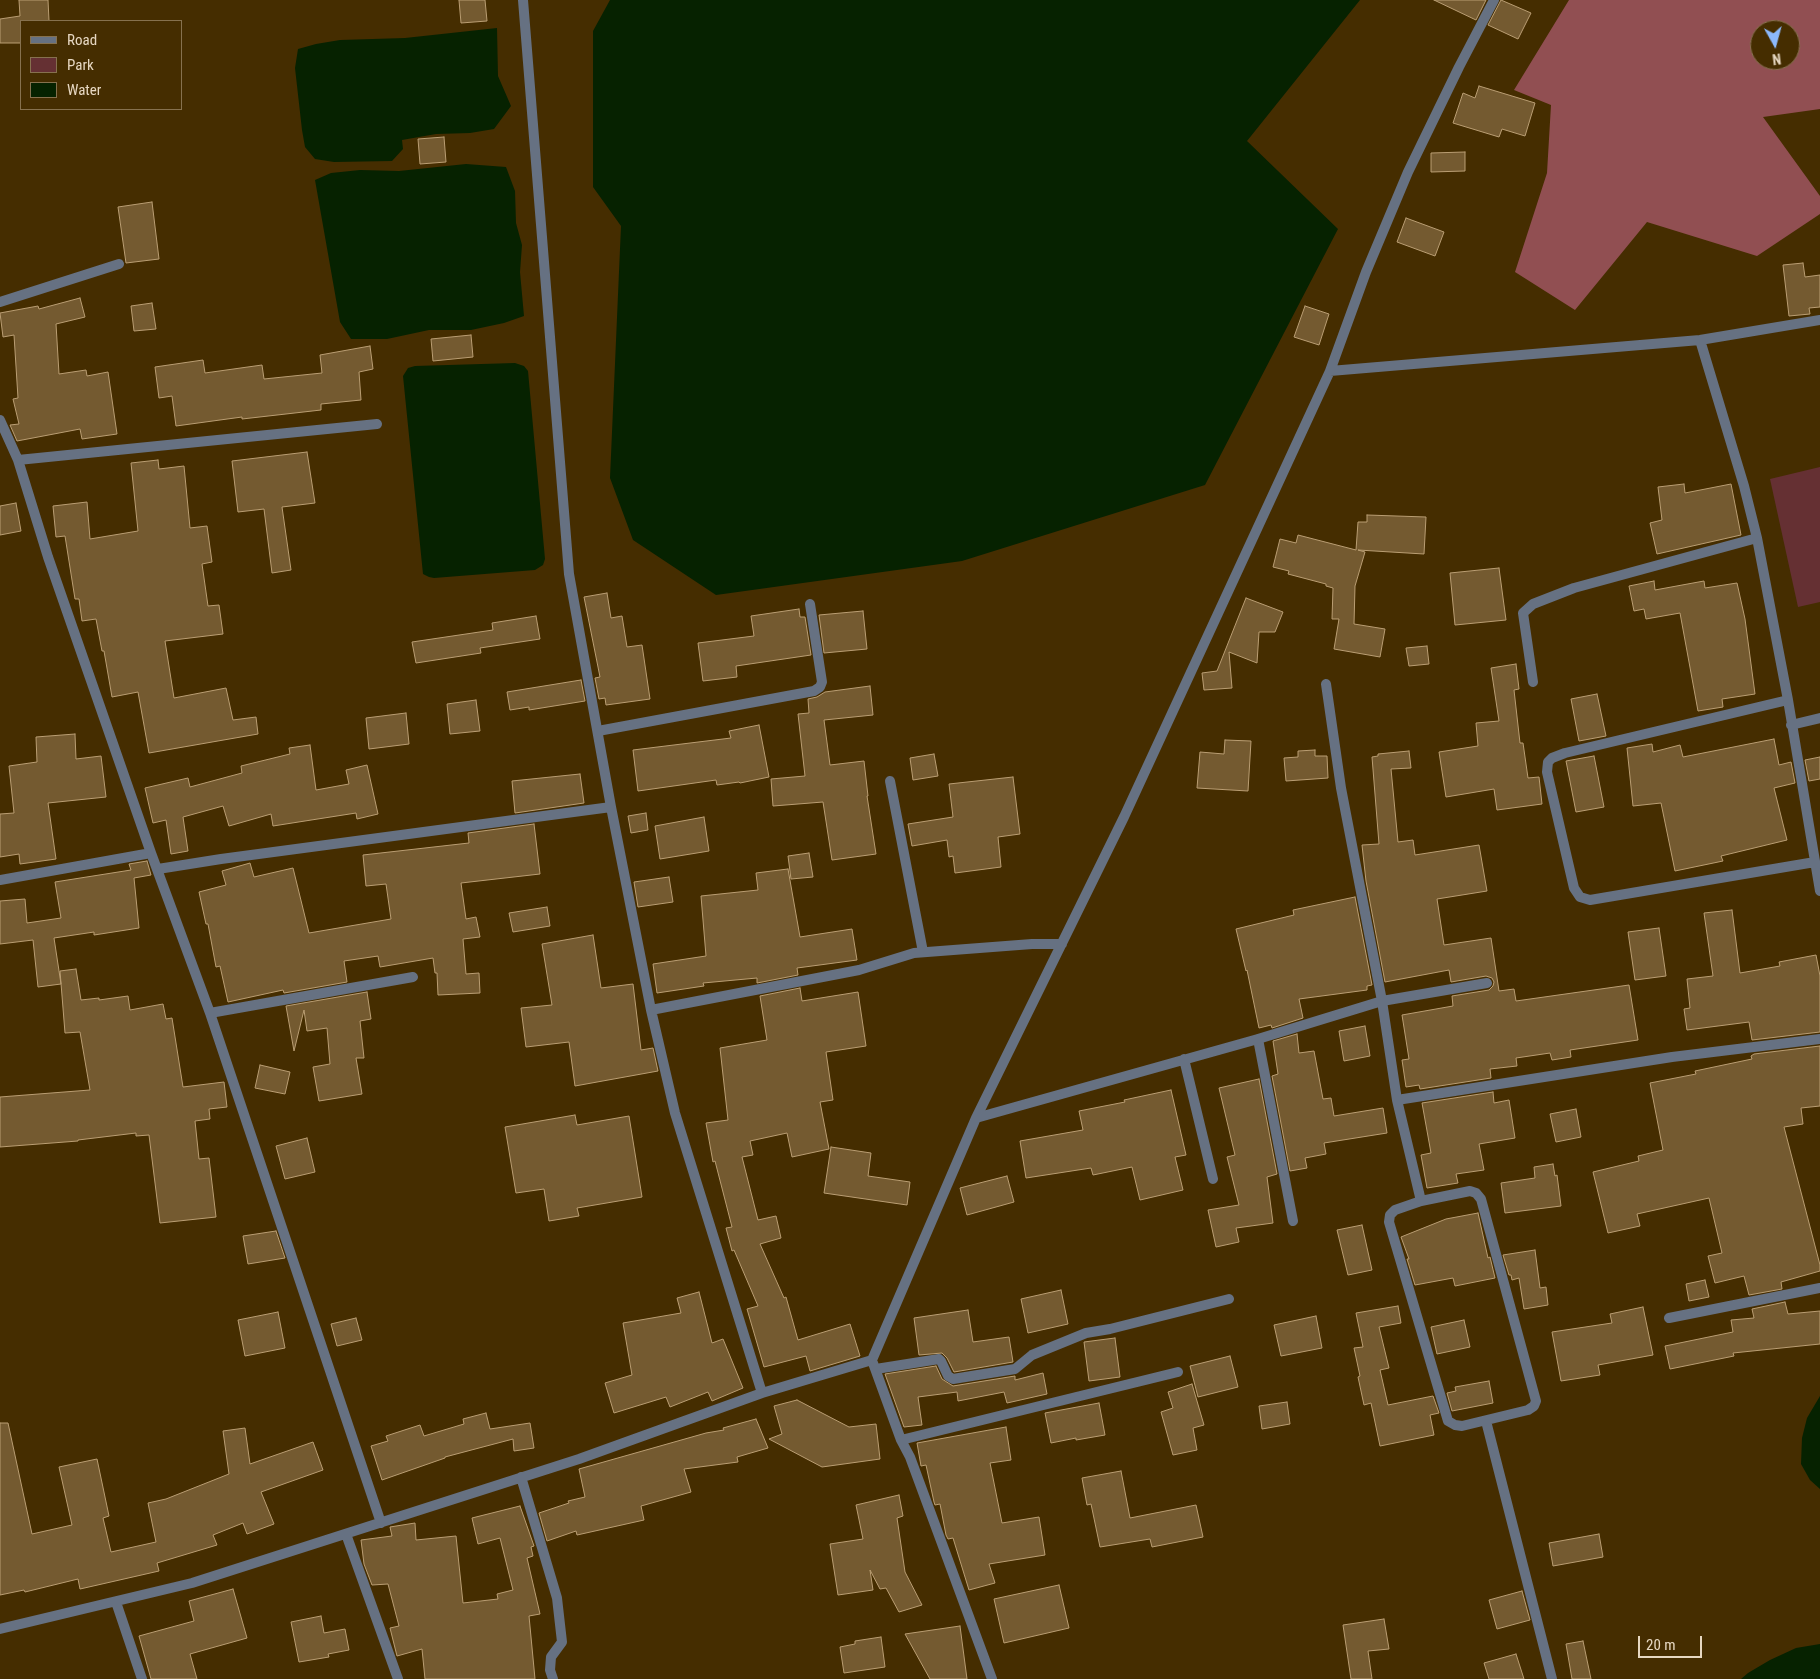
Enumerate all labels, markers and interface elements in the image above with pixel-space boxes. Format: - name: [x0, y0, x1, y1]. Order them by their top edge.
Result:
- legend: [20, 20, 182, 110]
- north arrow: [1750, 20, 1800, 70]
- text: Road: [67, 31, 97, 49]
- text: N: [1771, 50, 1782, 67]
- text: Park: [67, 56, 94, 74]
- text: Water: [67, 81, 101, 99]
- scale bar: [1640, 1626, 1704, 1658]
- text: 20 m: [1646, 1636, 1676, 1654]

